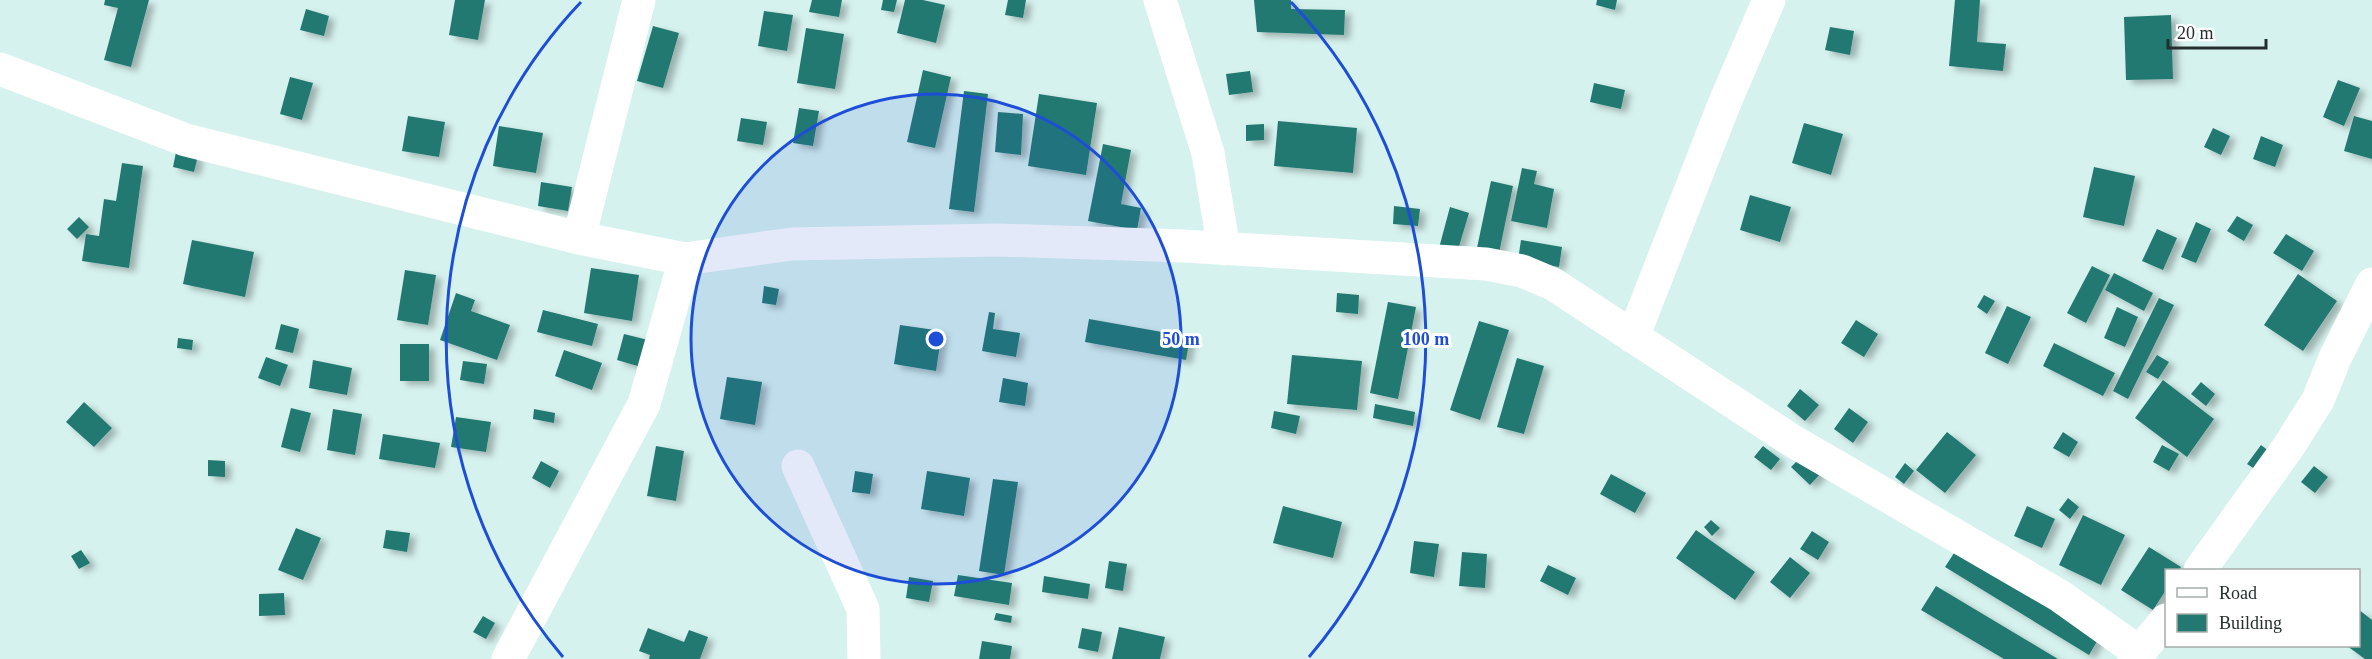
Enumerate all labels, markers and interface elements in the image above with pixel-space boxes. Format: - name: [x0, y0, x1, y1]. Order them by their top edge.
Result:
- scale bar: [2168, 12, 2266, 50]
- text: 20 m: [2177, 23, 2214, 43]
- centre of rings: [926, 329, 946, 349]
- text: 50 m: [1162, 329, 1200, 349]
- text: 100 m: [1403, 329, 1449, 349]
- legend: [2165, 569, 2360, 647]
- text: Road: [2219, 583, 2257, 603]
- text: Building: [2219, 613, 2282, 633]

